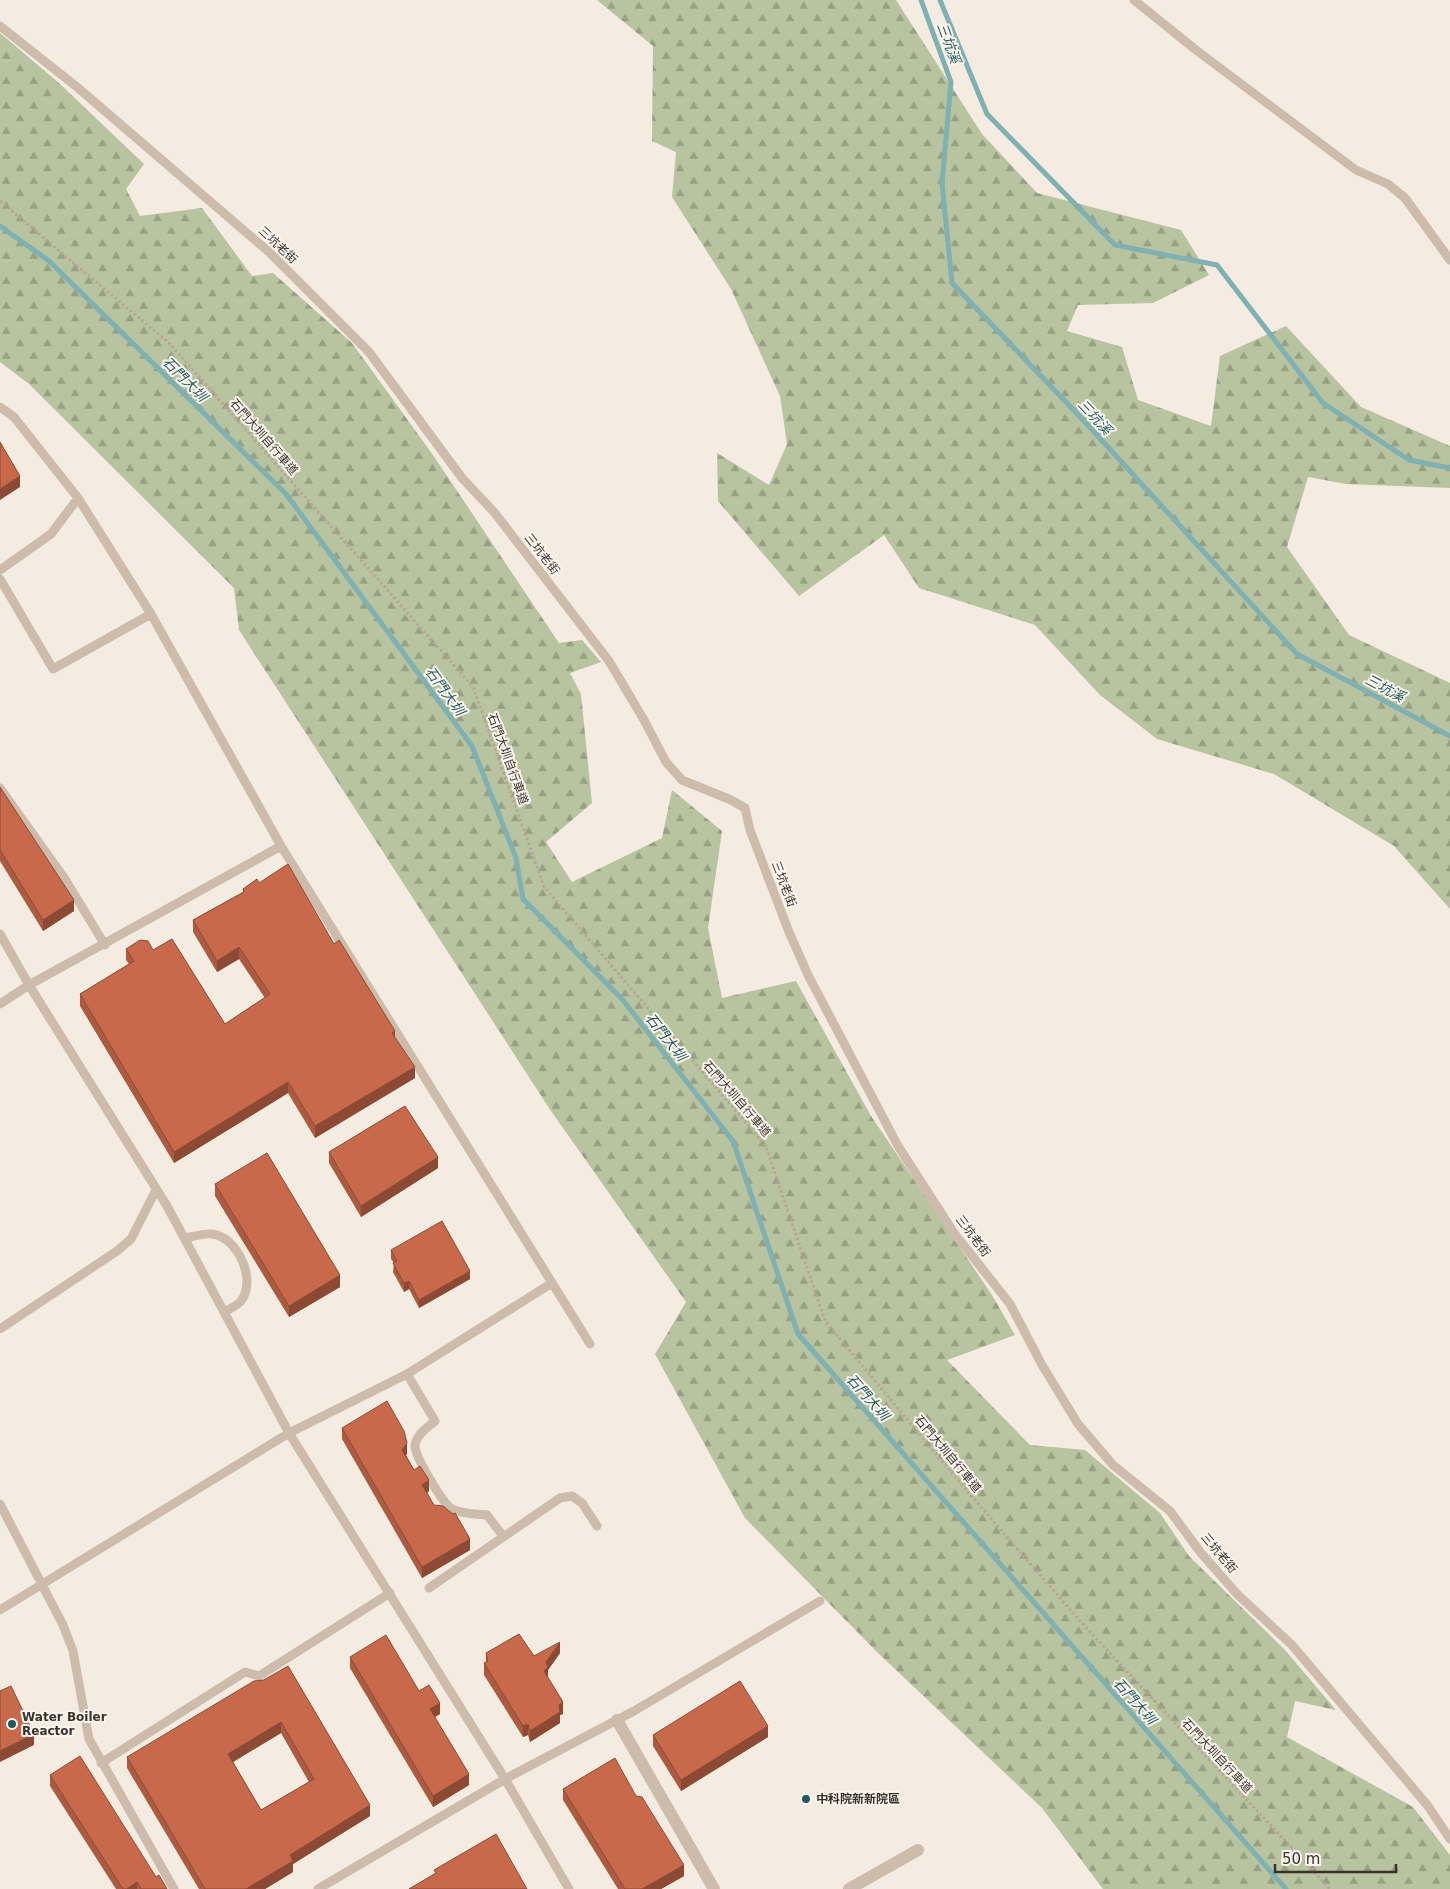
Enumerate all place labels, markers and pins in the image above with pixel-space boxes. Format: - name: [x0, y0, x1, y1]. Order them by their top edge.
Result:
- place label: Water Boiler Reactor: [22, 1710, 107, 1738]
- marker: Water Boiler Reactor: [6, 1718, 18, 1730]
- place label: 中科院新新院區: [816, 1792, 900, 1806]
- marker: 中科院新新院區: [800, 1793, 812, 1805]

